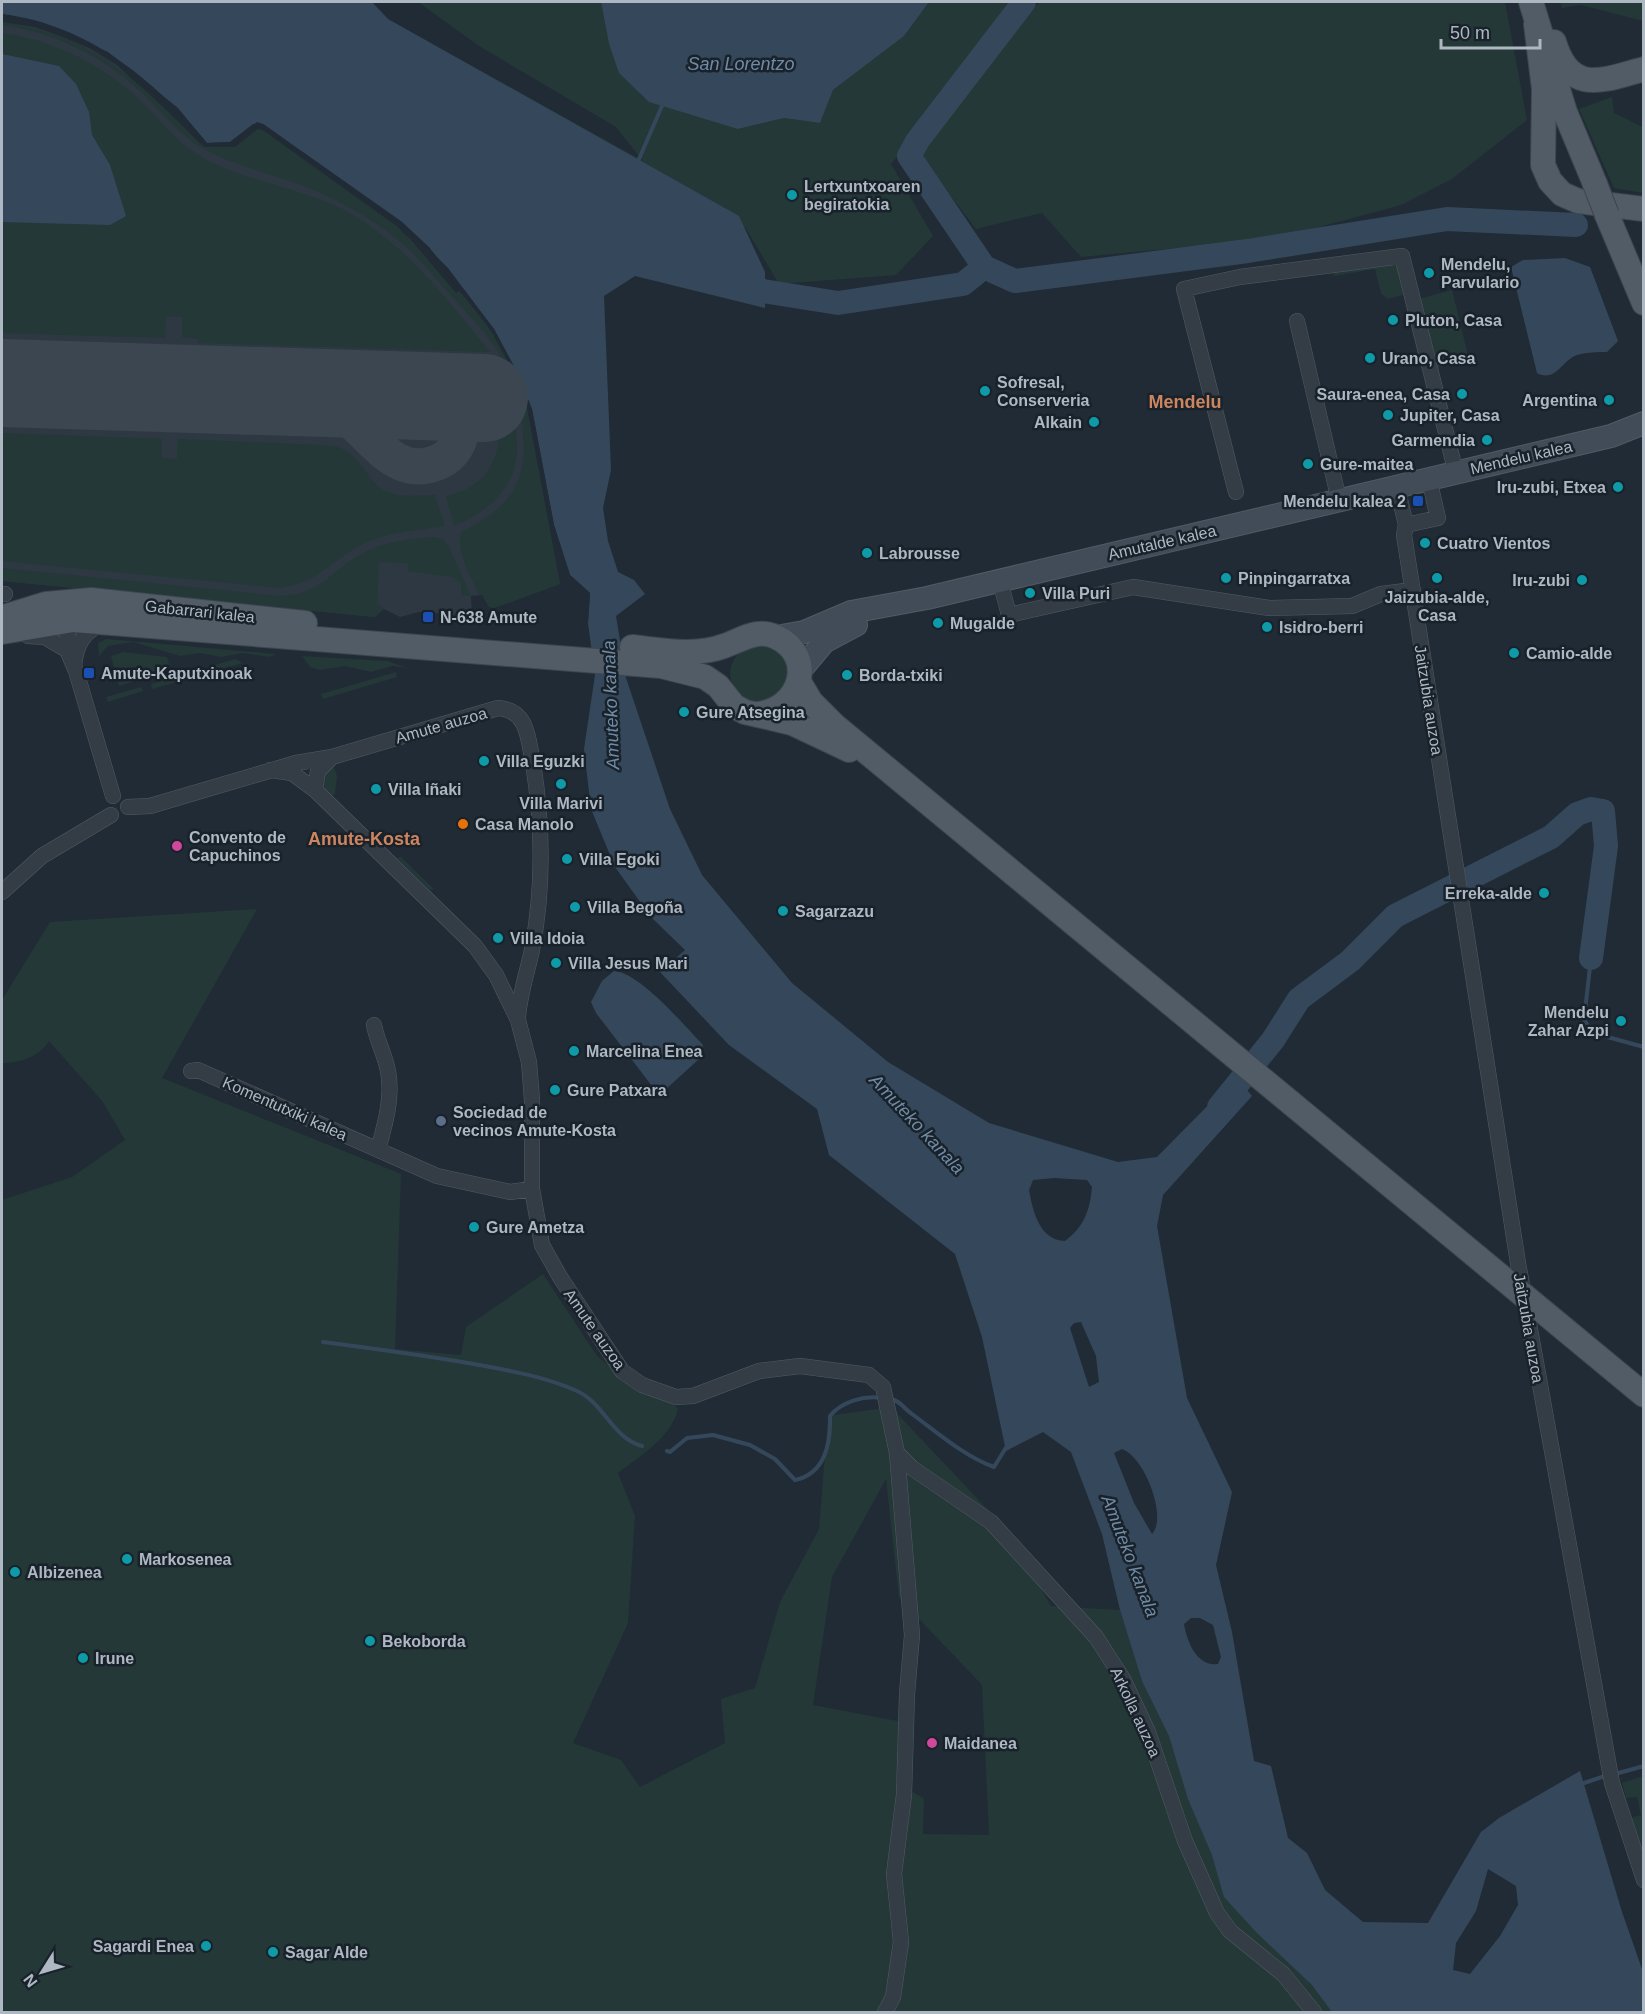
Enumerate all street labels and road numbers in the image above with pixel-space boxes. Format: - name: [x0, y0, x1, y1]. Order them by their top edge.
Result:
- street label: Mendelu kalea: [1468, 437, 1574, 477]
- street label: Amutalde kalea: [1106, 522, 1218, 563]
- street label: Gabarrari kalea: [144, 597, 256, 626]
- street label: Jaitzubia auzoa: [1411, 644, 1446, 756]
- street label: Amute auzoa: [393, 704, 489, 747]
- street label: Komentutxiki kalea: [220, 1073, 350, 1144]
- street label: Jaitzubia auzoa: [1510, 1272, 1547, 1384]
- street label: Amute auzoa: [561, 1286, 629, 1373]
- street label: Arkolla auzoa: [1107, 1665, 1164, 1760]

